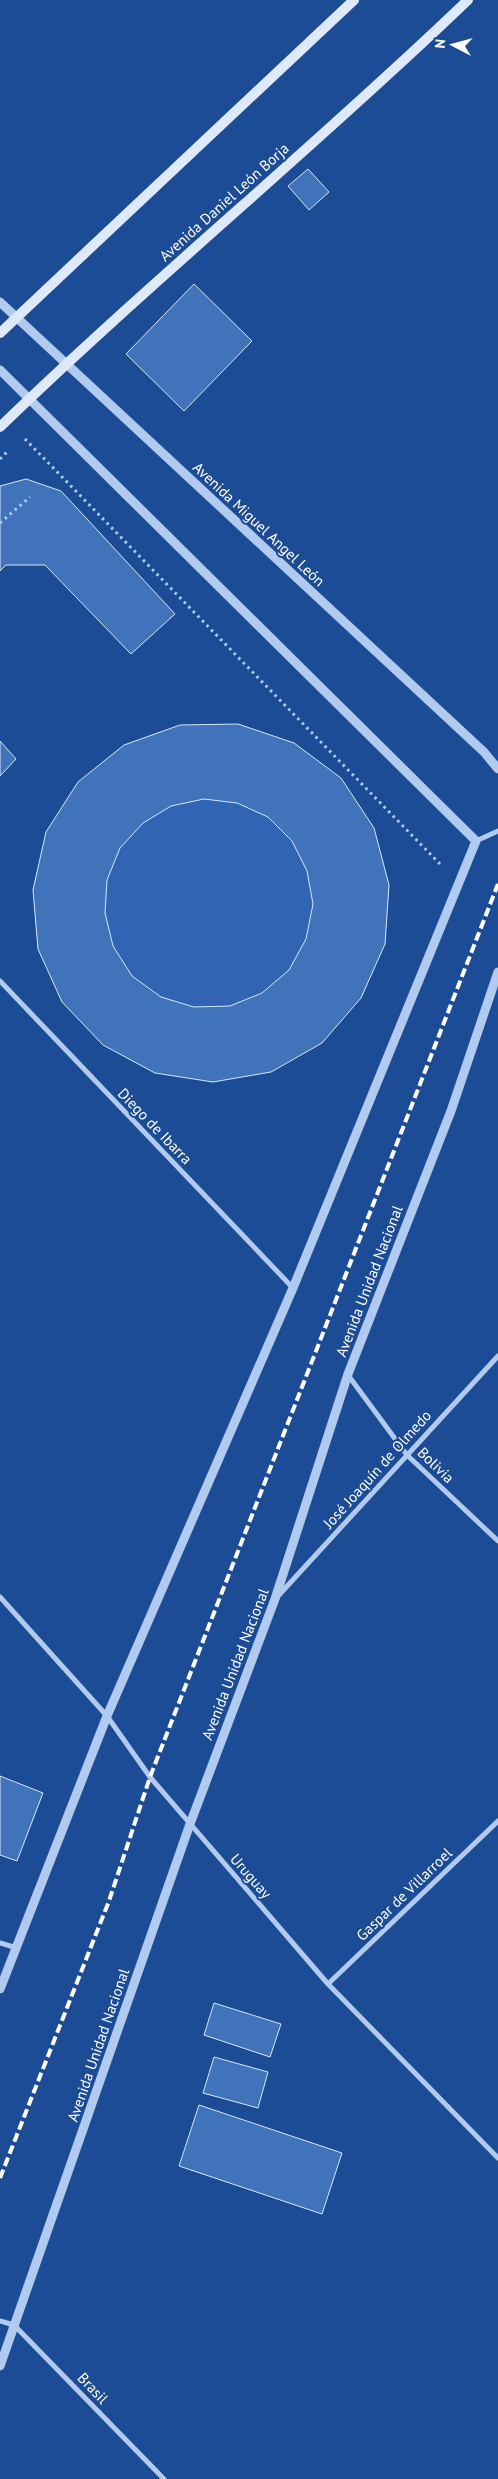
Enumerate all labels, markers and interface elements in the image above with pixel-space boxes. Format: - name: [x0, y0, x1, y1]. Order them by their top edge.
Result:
- north arrow: [428, 20, 478, 70]
- text: N: [431, 38, 450, 49]
- street label: Avenida Daniel León Borja: [155, 139, 293, 265]
- street label: Avenida Miguel Angel León: [189, 458, 329, 590]
- street label: Diego de Ibarra: [114, 1084, 196, 1168]
- street label: Avenida Unidad Nacional: [331, 1202, 407, 1359]
- street label: José Joaquín de Olmedo: [318, 1406, 435, 1533]
- street label: Bolivia: [414, 1443, 458, 1487]
- street label: Avenida Unidad Nacional: [197, 1585, 273, 1742]
- street label: Gaspar de Villarroel: [352, 1843, 456, 1945]
- street label: Uruguay: [226, 1850, 276, 1902]
- street label: Avenida Unidad Nacional: [63, 1965, 133, 2124]
- street label: Brasil: [74, 2368, 113, 2408]

